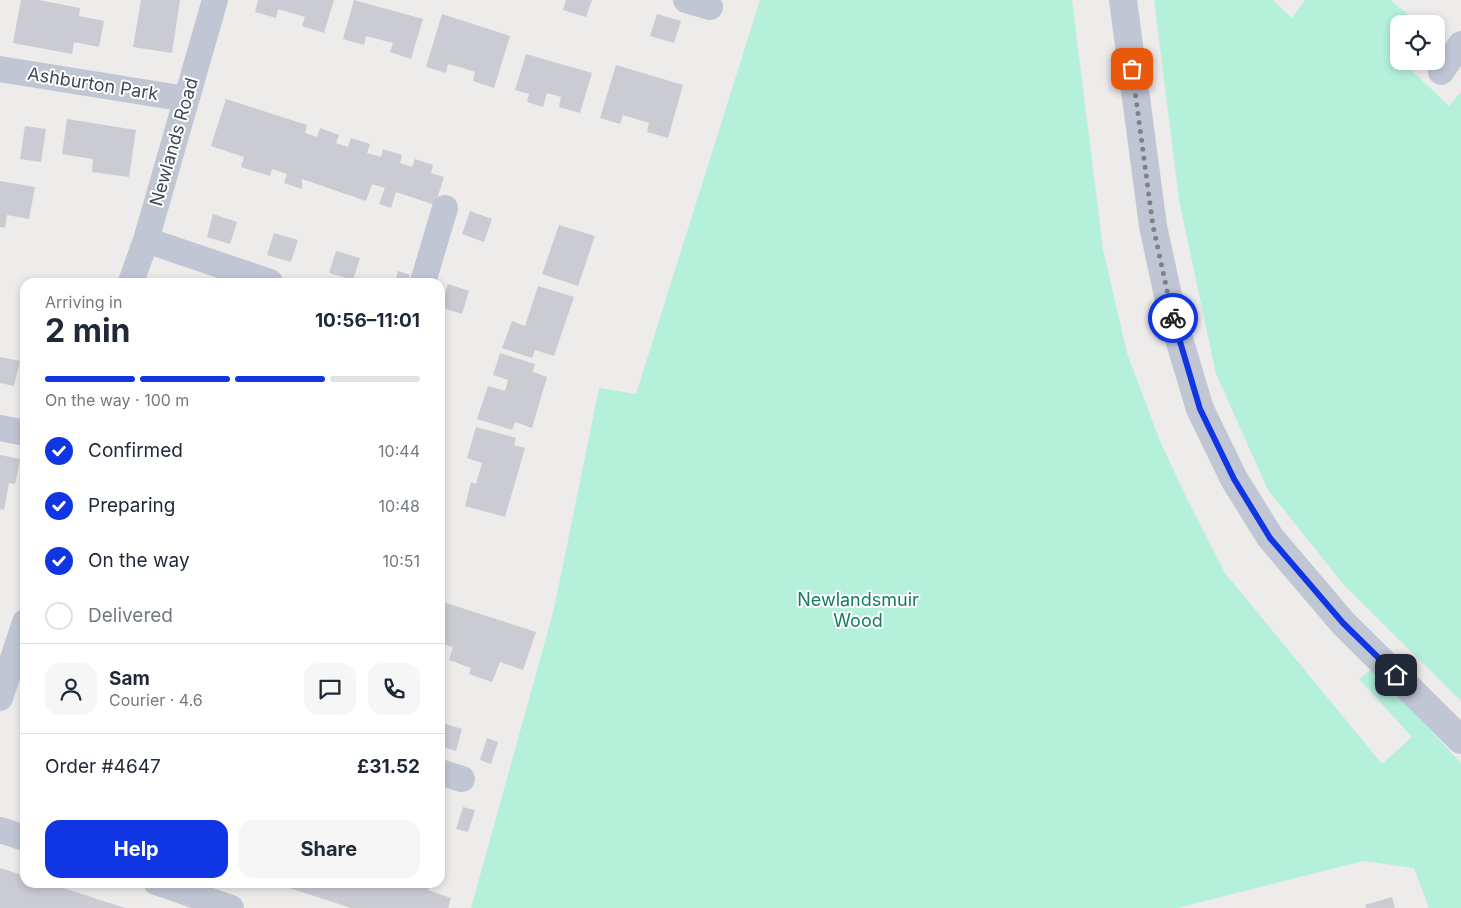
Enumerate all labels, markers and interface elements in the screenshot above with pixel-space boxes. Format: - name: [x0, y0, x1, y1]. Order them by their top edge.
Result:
- map controls: [1390, 15, 1445, 70]
- button: locate: [1390, 15, 1445, 70]
- pin: [1111, 48, 1153, 90]
- icon: bag: [1118, 55, 1146, 83]
- street label: Ashburton Park: [26, 63, 160, 104]
- street label: Newlands Road: [145, 75, 202, 208]
- text: Arriving in: [45, 292, 122, 312]
- courier: [1148, 293, 1198, 343]
- icon: bike: [1159, 304, 1187, 332]
- text: 10:56–11:01: [315, 309, 420, 332]
- text: 2 min: [45, 311, 131, 350]
- text: On the way · 100 m: [45, 390, 189, 410]
- icon: check: [45, 437, 73, 465]
- text: Confirmed: [88, 439, 183, 462]
- text: 10:44: [378, 441, 420, 461]
- icon: check: [45, 492, 73, 520]
- text: Preparing: [88, 494, 175, 517]
- text: 10:48: [379, 496, 420, 516]
- icon: check: [45, 547, 73, 575]
- text: On the way: [88, 549, 190, 572]
- text: 10:51: [383, 551, 420, 571]
- park label: Newlandsmuir Wood: [797, 589, 919, 631]
- text: Delivered: [88, 604, 173, 627]
- pin: [1375, 654, 1417, 696]
- icon: home: [1382, 661, 1410, 689]
- button: person: [45, 663, 97, 715]
- button: chat: [304, 663, 356, 715]
- button: phone: [368, 663, 420, 715]
- text: Sam: [109, 667, 150, 690]
- text: Courier · 4.6: [109, 690, 203, 710]
- text: Order #4647: [45, 755, 161, 778]
- text: £31.52: [357, 755, 420, 778]
- button: Help: [45, 820, 228, 878]
- button: Share: [238, 820, 420, 878]

